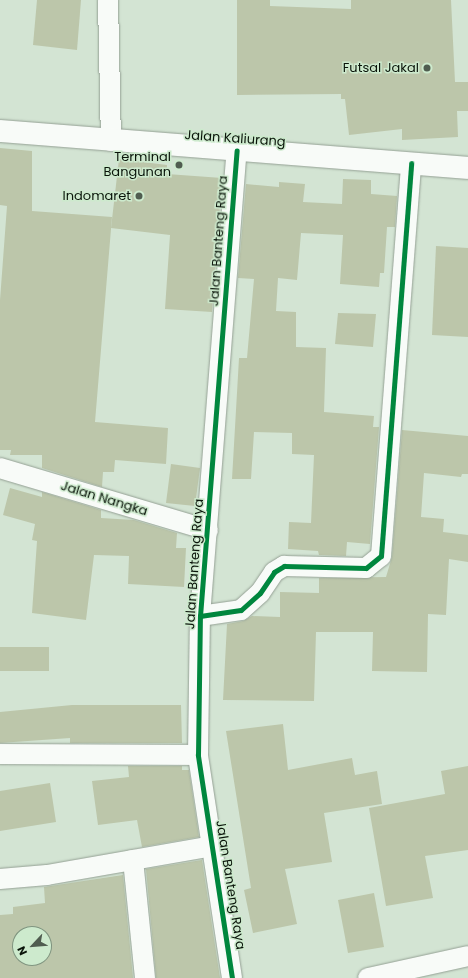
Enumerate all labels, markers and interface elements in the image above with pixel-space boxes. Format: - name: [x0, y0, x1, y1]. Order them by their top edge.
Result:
- place label: Futsal Jakal: [343, 60, 419, 76]
- marker: Futsal Jakal: [422, 63, 432, 73]
- street label: Jalan Kaliurang: [184, 128, 286, 150]
- place label: Terminal Bangunan: [103, 150, 171, 181]
- marker: Terminal Bangunan: [174, 160, 184, 170]
- street label: Jalan Banteng Raya: [207, 175, 231, 307]
- place label: Indomaret: [63, 188, 131, 204]
- marker: Indomaret: [134, 191, 144, 201]
- street label: Jalan Nangka: [59, 478, 149, 520]
- street label: Jalan Banteng Raya: [183, 498, 207, 630]
- street label: Jalan Banteng Raya: [212, 819, 248, 951]
- north arrow: [12, 926, 52, 966]
- text: N: [13, 944, 31, 958]

